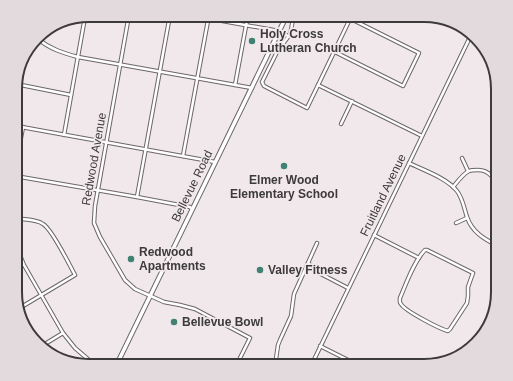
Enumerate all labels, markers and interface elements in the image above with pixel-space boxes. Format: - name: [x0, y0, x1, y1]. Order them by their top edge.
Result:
- place label: Holy Cross Lutheran Church: [260, 27, 357, 55]
- marker: Holy Cross Lutheran Church: [247, 36, 257, 46]
- street label: Redwood Avenue: [79, 111, 109, 206]
- street label: Bellevue Road: [169, 148, 215, 224]
- street label: Fruitland Avenue: [357, 151, 409, 238]
- marker: Elmer Wood Elementary School: [279, 161, 289, 171]
- place label: Elmer Wood Elementary School: [230, 173, 338, 201]
- place label: Redwood Apartments: [139, 245, 206, 273]
- marker: Redwood Apartments: [126, 254, 136, 264]
- place label: Valley Fitness: [268, 263, 348, 277]
- marker: Valley Fitness: [255, 265, 265, 275]
- place label: Bellevue Bowl: [182, 315, 263, 329]
- marker: Bellevue Bowl: [169, 317, 179, 327]

